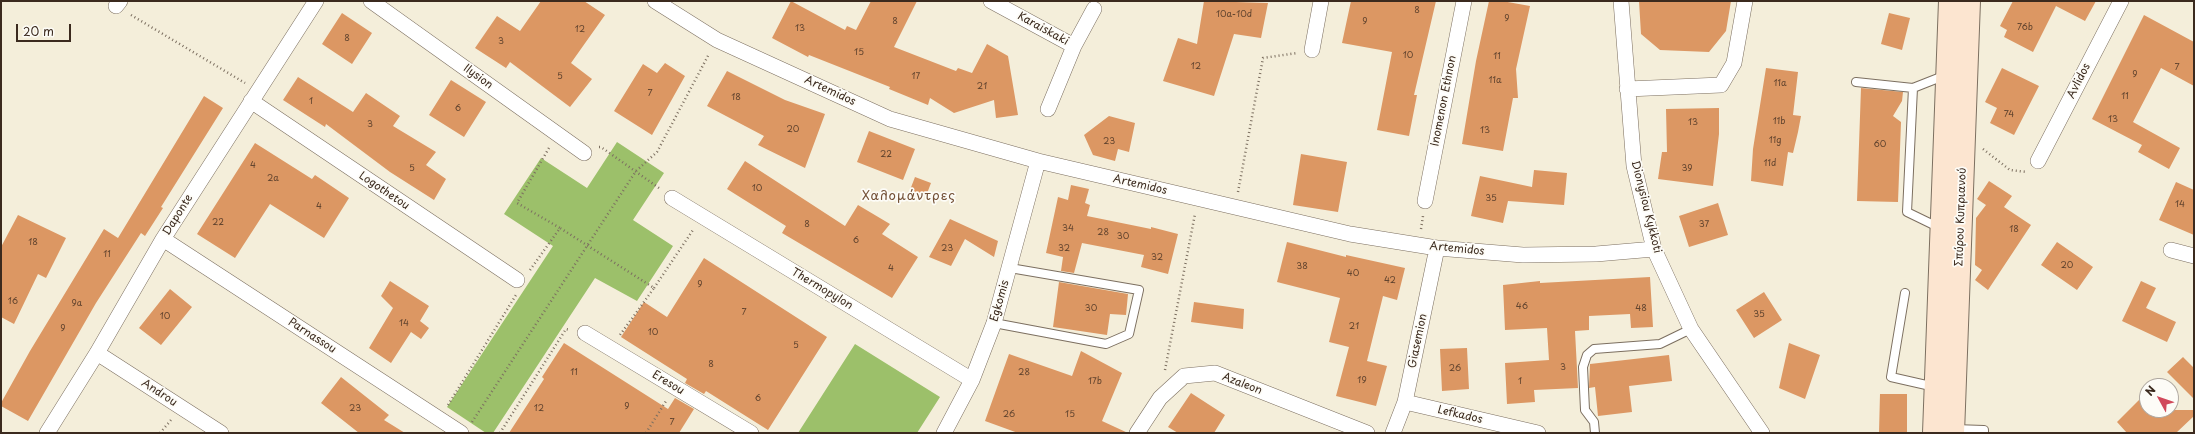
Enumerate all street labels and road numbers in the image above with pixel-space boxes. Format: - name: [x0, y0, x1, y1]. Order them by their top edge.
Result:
- street label: Karaiskaki: [1015, 10, 1071, 48]
- street label: Inomenon Ethnon: [1429, 55, 1459, 147]
- street label: Avlidos: [2065, 61, 2093, 101]
- street label: Ilysion: [461, 62, 495, 92]
- street label: Artemidos: [802, 73, 858, 109]
- street label: Dionysiou Kykkoti: [1628, 159, 1664, 255]
- street label: Σπύρου Κυπριανού: [1953, 167, 1969, 267]
- street label: Logothetou: [356, 169, 412, 213]
- street label: Artemidos: [1112, 172, 1168, 198]
- street label: Daponte: [160, 192, 196, 238]
- street label: Artemidos: [1429, 240, 1485, 258]
- street label: Thermopylon: [789, 265, 855, 313]
- street label: Egkomis: [988, 279, 1012, 323]
- street label: Giasemion: [1406, 313, 1430, 369]
- street label: Parnassou: [286, 316, 338, 356]
- street label: Eresou: [650, 368, 686, 398]
- street label: Azaleon: [1220, 370, 1264, 398]
- street label: Androu: [139, 377, 179, 409]
- street label: Lefkados: [1436, 403, 1484, 427]

